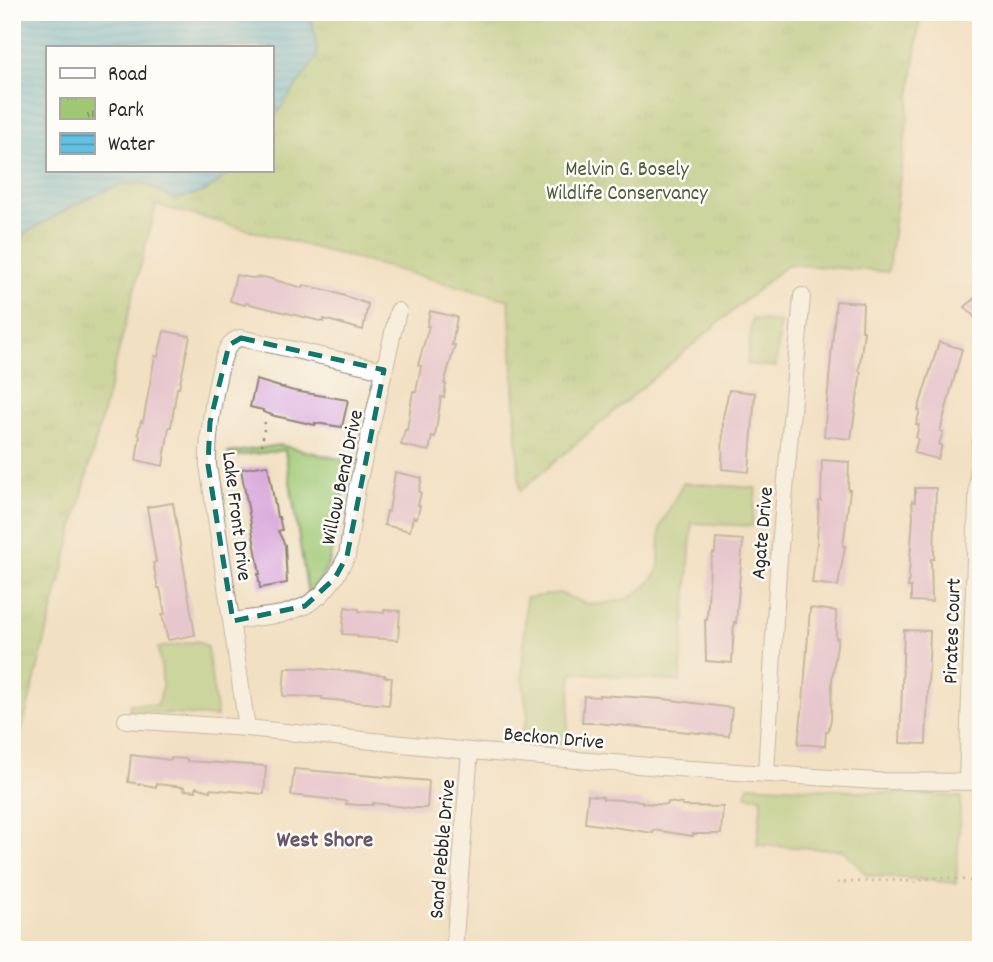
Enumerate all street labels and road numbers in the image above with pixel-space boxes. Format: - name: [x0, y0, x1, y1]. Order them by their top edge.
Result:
- street label: Willow Bend Drive: [315, 407, 373, 548]
- street label: Lake Front Drive: [212, 450, 258, 583]
- street label: Agate Drive: [745, 486, 783, 581]
- street label: Pirates Court: [937, 577, 971, 685]
- street label: Beckon Drive: [502, 721, 605, 759]
- street label: Sand Pebble Drive: [423, 778, 465, 920]

